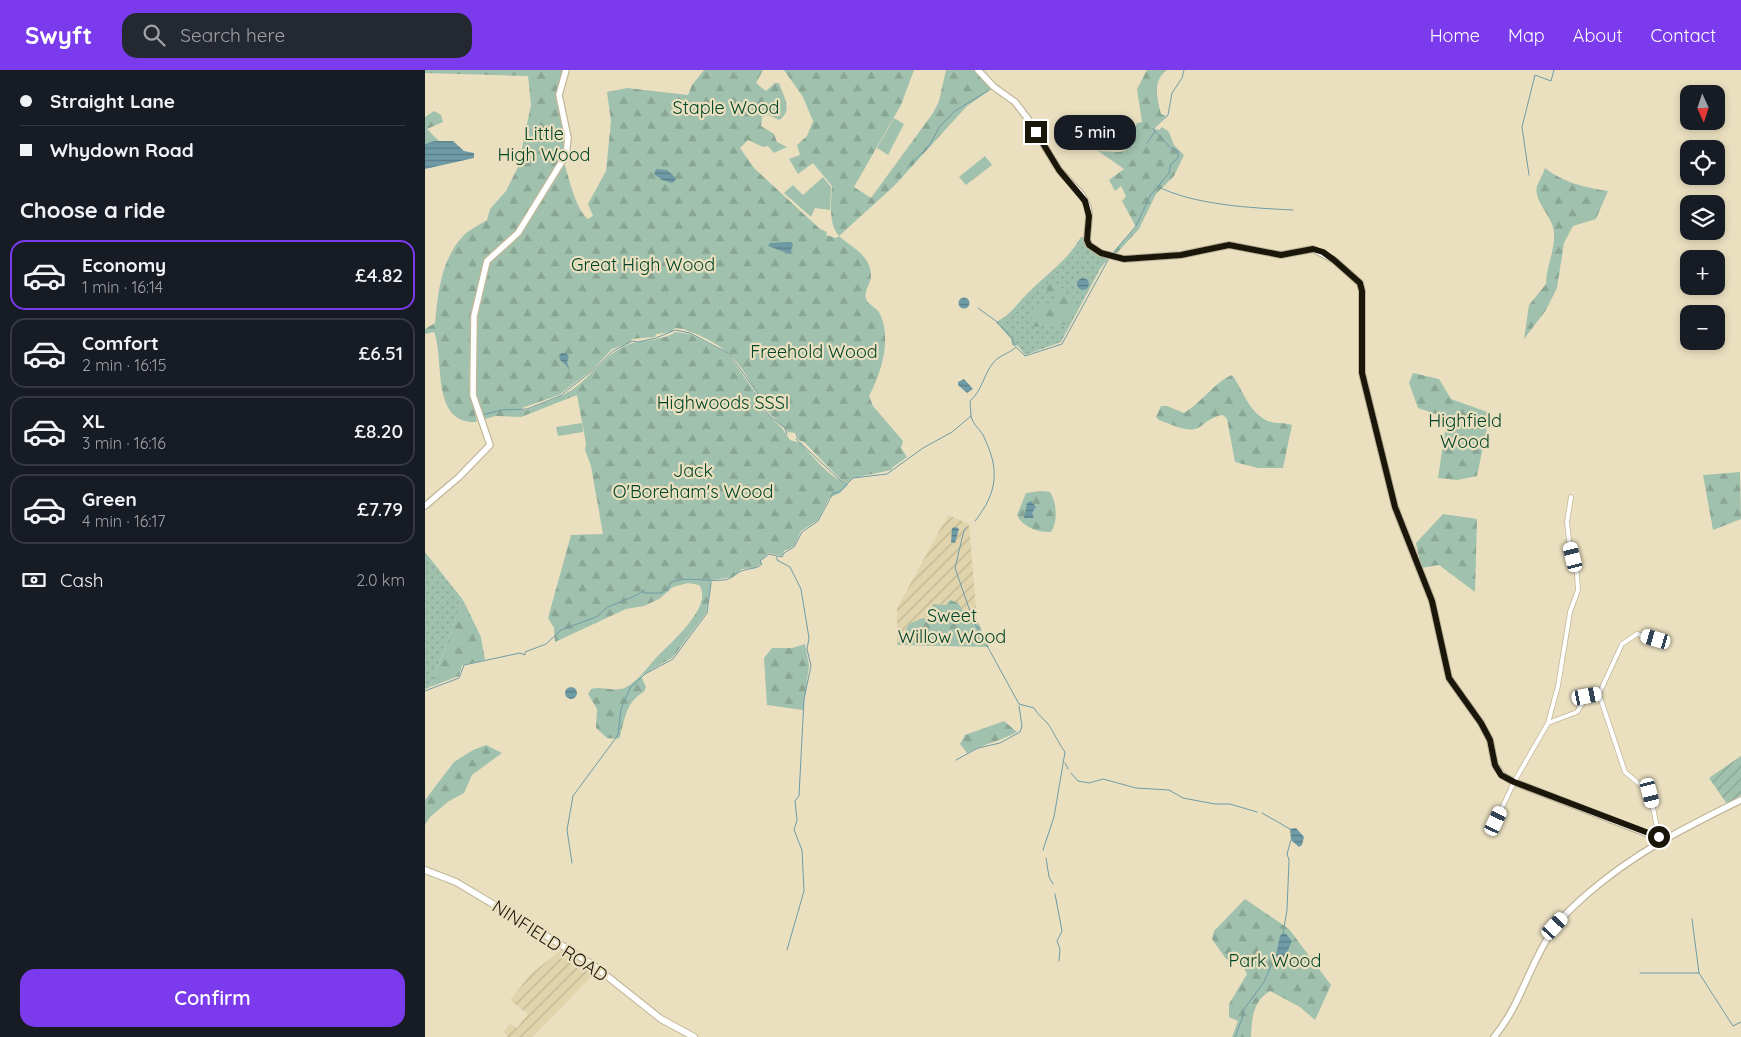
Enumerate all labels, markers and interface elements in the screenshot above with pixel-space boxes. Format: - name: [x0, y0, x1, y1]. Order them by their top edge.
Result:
- search box: [122, 13, 472, 58]
- text: Swyft: [25, 20, 92, 50]
- icon: search: [140, 21, 168, 49]
- text: Search here: [180, 23, 285, 47]
- text: Home: [1430, 24, 1480, 47]
- text: Map: [1508, 24, 1545, 47]
- text: About: [1573, 24, 1623, 47]
- text: Contact: [1651, 24, 1716, 47]
- north arrow: [1680, 85, 1725, 130]
- map controls: [1680, 85, 1725, 350]
- text: Straight Lane: [50, 89, 175, 113]
- park label: Staple Wood: [673, 96, 779, 119]
- callout: 5 min: [1053, 114, 1136, 150]
- route end: [1025, 121, 1047, 143]
- park label: Little High Wood: [498, 122, 590, 166]
- text: 5 min: [1074, 122, 1116, 142]
- text: Whydown Road: [50, 138, 194, 162]
- button: locate: [1680, 140, 1725, 185]
- button: layers: [1680, 195, 1725, 240]
- text: Choose a ride: [20, 196, 165, 224]
- button: +: [1680, 250, 1725, 295]
- icon: car: [22, 253, 67, 298]
- text: Economy: [82, 253, 166, 277]
- park label: Great High Wood: [571, 253, 715, 276]
- text: £4.82: [355, 263, 403, 287]
- text: 1 min · 16:14: [82, 277, 163, 297]
- button: −: [1680, 305, 1725, 350]
- icon: car: [22, 331, 67, 376]
- text: Comfort: [82, 331, 159, 355]
- park label: Freehold Wood: [750, 340, 878, 363]
- text: £6.51: [358, 341, 403, 365]
- text: 2 min · 16:15: [82, 355, 167, 375]
- park label: Highwoods SSSI: [657, 391, 789, 414]
- icon: car: [22, 409, 67, 454]
- text: XL: [82, 409, 105, 433]
- park label: Highfield Wood: [1428, 409, 1502, 453]
- text: £8.20: [354, 419, 403, 443]
- text: 3 min · 16:16: [82, 433, 166, 453]
- park label: Jack O'Boreham's Wood: [613, 459, 773, 503]
- icon: car: [22, 487, 67, 532]
- text: Green: [82, 487, 137, 511]
- text: £7.79: [357, 497, 403, 521]
- text: 4 min · 16:17: [82, 511, 166, 531]
- car: [1562, 541, 1583, 573]
- icon: cash: [20, 566, 48, 594]
- text: Cash: [60, 568, 104, 592]
- text: 2.0 km: [356, 570, 405, 590]
- park label: Sweet Willow Wood: [898, 604, 1006, 648]
- car: [1639, 628, 1672, 650]
- car: [1570, 686, 1603, 706]
- car: [1639, 777, 1660, 809]
- car: [1482, 804, 1509, 838]
- route start: [1648, 826, 1670, 848]
- street label: NINFIELD ROAD: [488, 895, 612, 987]
- car: [1539, 910, 1570, 942]
- park label: Park Wood: [1229, 949, 1321, 972]
- button: Confirm: [20, 969, 405, 1027]

